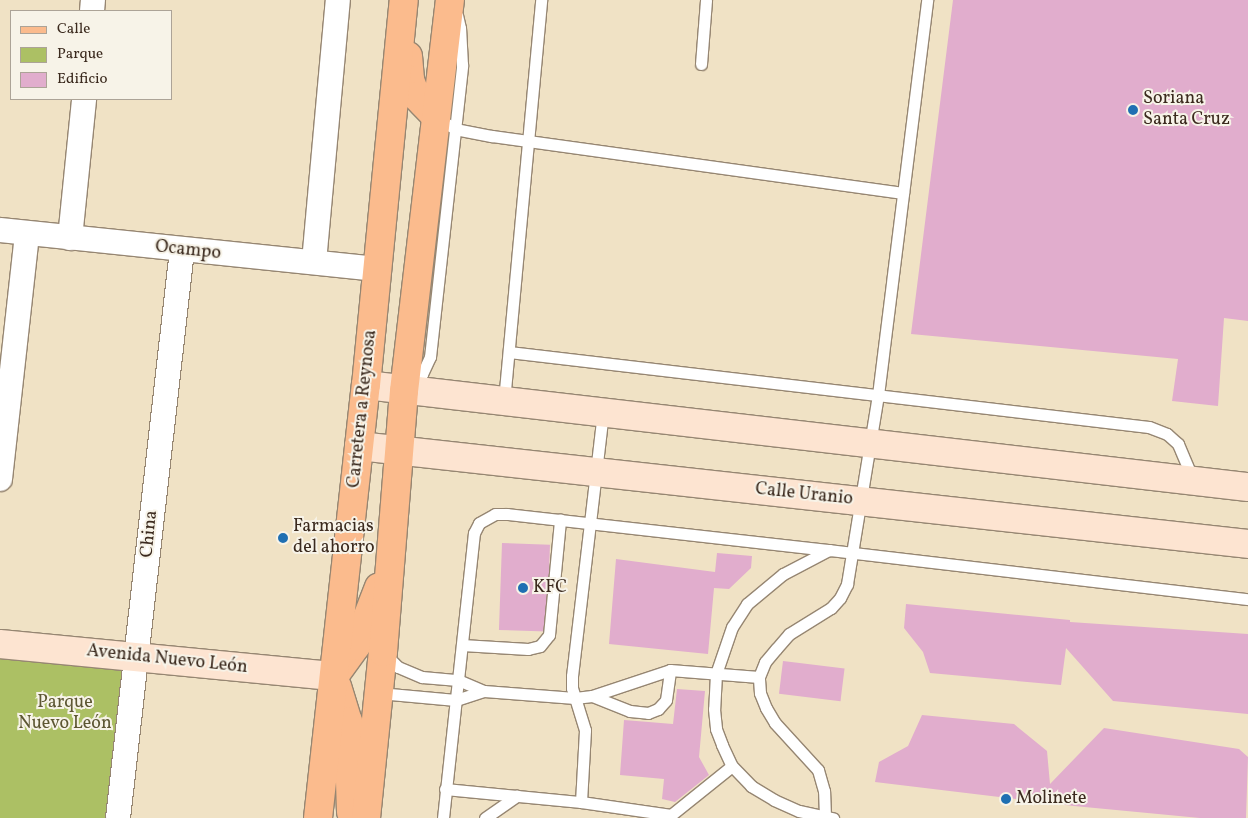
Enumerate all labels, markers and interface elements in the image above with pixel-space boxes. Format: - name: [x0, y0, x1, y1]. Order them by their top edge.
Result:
- legend: [10, 10, 172, 100]
- text: Calle: [57, 19, 90, 40]
- text: Parque: [57, 44, 103, 65]
- text: Edificio: [57, 69, 108, 90]
- place label: Soriana Santa Cruz: [1143, 89, 1230, 132]
- marker: Soriana Santa Cruz: [1127, 104, 1139, 116]
- street label: Ocampo: [154, 237, 222, 265]
- street label: Carretera a Reynosa: [344, 329, 382, 489]
- street label: Calle Uranio: [754, 479, 854, 511]
- street label: China: [137, 509, 163, 559]
- place label: Farmacias del ahorro: [293, 517, 375, 560]
- marker: Farmacias del ahorro: [277, 532, 289, 544]
- place label: KFC: [533, 577, 567, 599]
- marker: KFC: [517, 582, 529, 594]
- street label: Avenida Nuevo León: [86, 641, 248, 679]
- park label: Parque Nuevo León: [18, 693, 112, 736]
- place label: Molinete: [1016, 788, 1087, 810]
- marker: Molinete: [1000, 793, 1012, 805]

